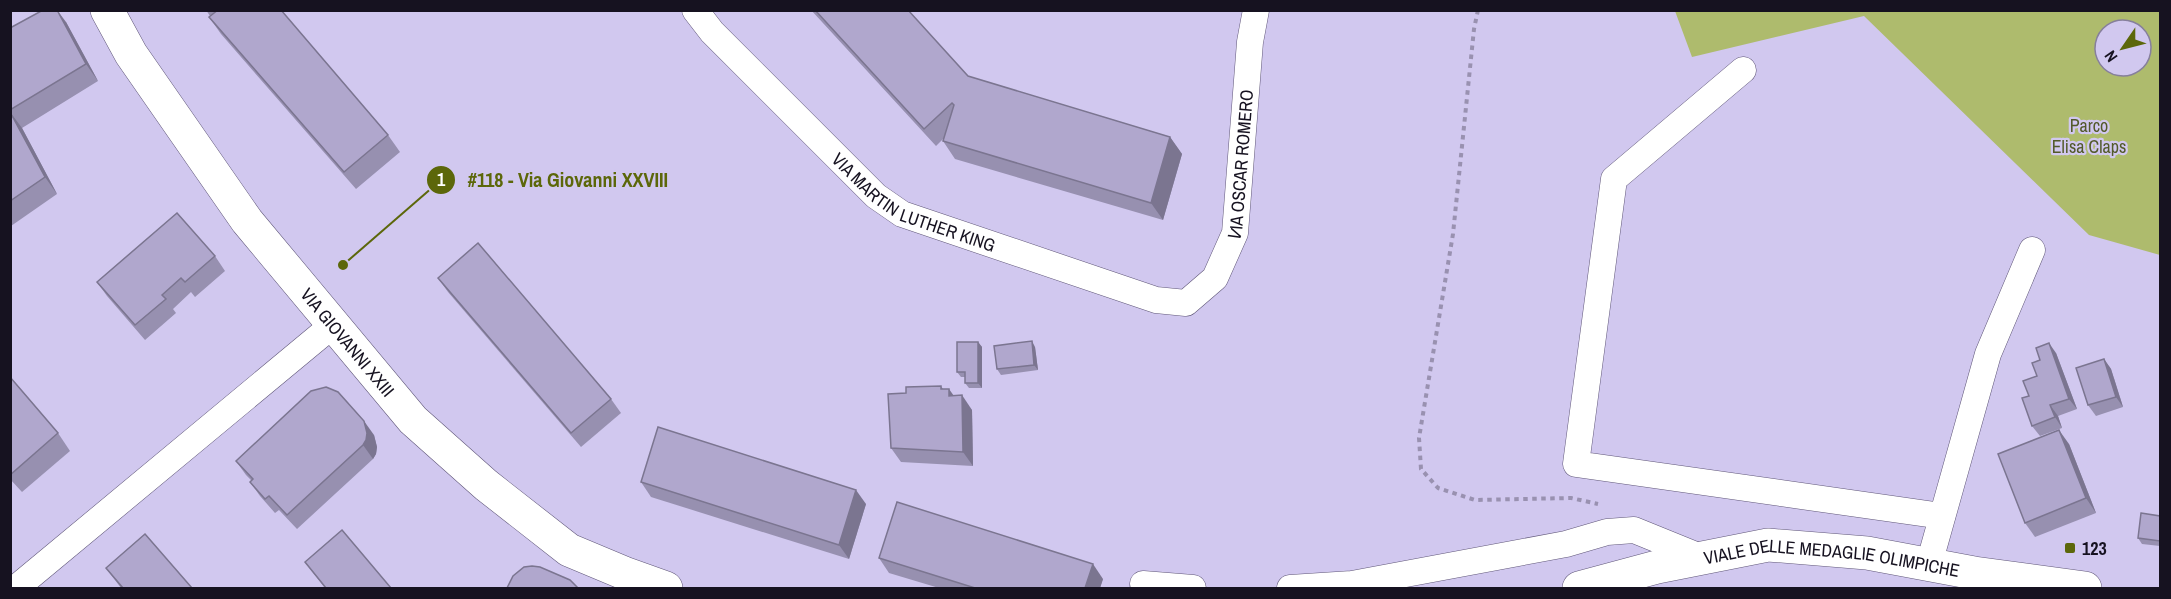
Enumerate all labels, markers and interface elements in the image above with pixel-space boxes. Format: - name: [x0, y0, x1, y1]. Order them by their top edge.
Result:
- north arrow: [2093, 18, 2153, 78]
- text: N: [2099, 46, 2122, 67]
- street label: VIA OSCAR ROMERO: [1221, 89, 1259, 244]
- park label: Parco Elisa Claps: [2052, 113, 2126, 159]
- street label: VIA MARTIN LUTHER KING: [827, 147, 999, 257]
- callout: #118 - Via Giovanni XXVIII: [426, 161, 681, 199]
- text: #118 - Via Giovanni XXVIII: [468, 166, 668, 193]
- text: 1: [437, 167, 446, 192]
- street label: VIA GIOVANNI XXIII: [295, 282, 401, 402]
- street label: VIALE DELLE MEDAGLIE OLIMPICHE: [1702, 532, 1962, 583]
- place label: 123: [2082, 536, 2107, 561]
- marker: 123: [2063, 541, 2077, 555]

